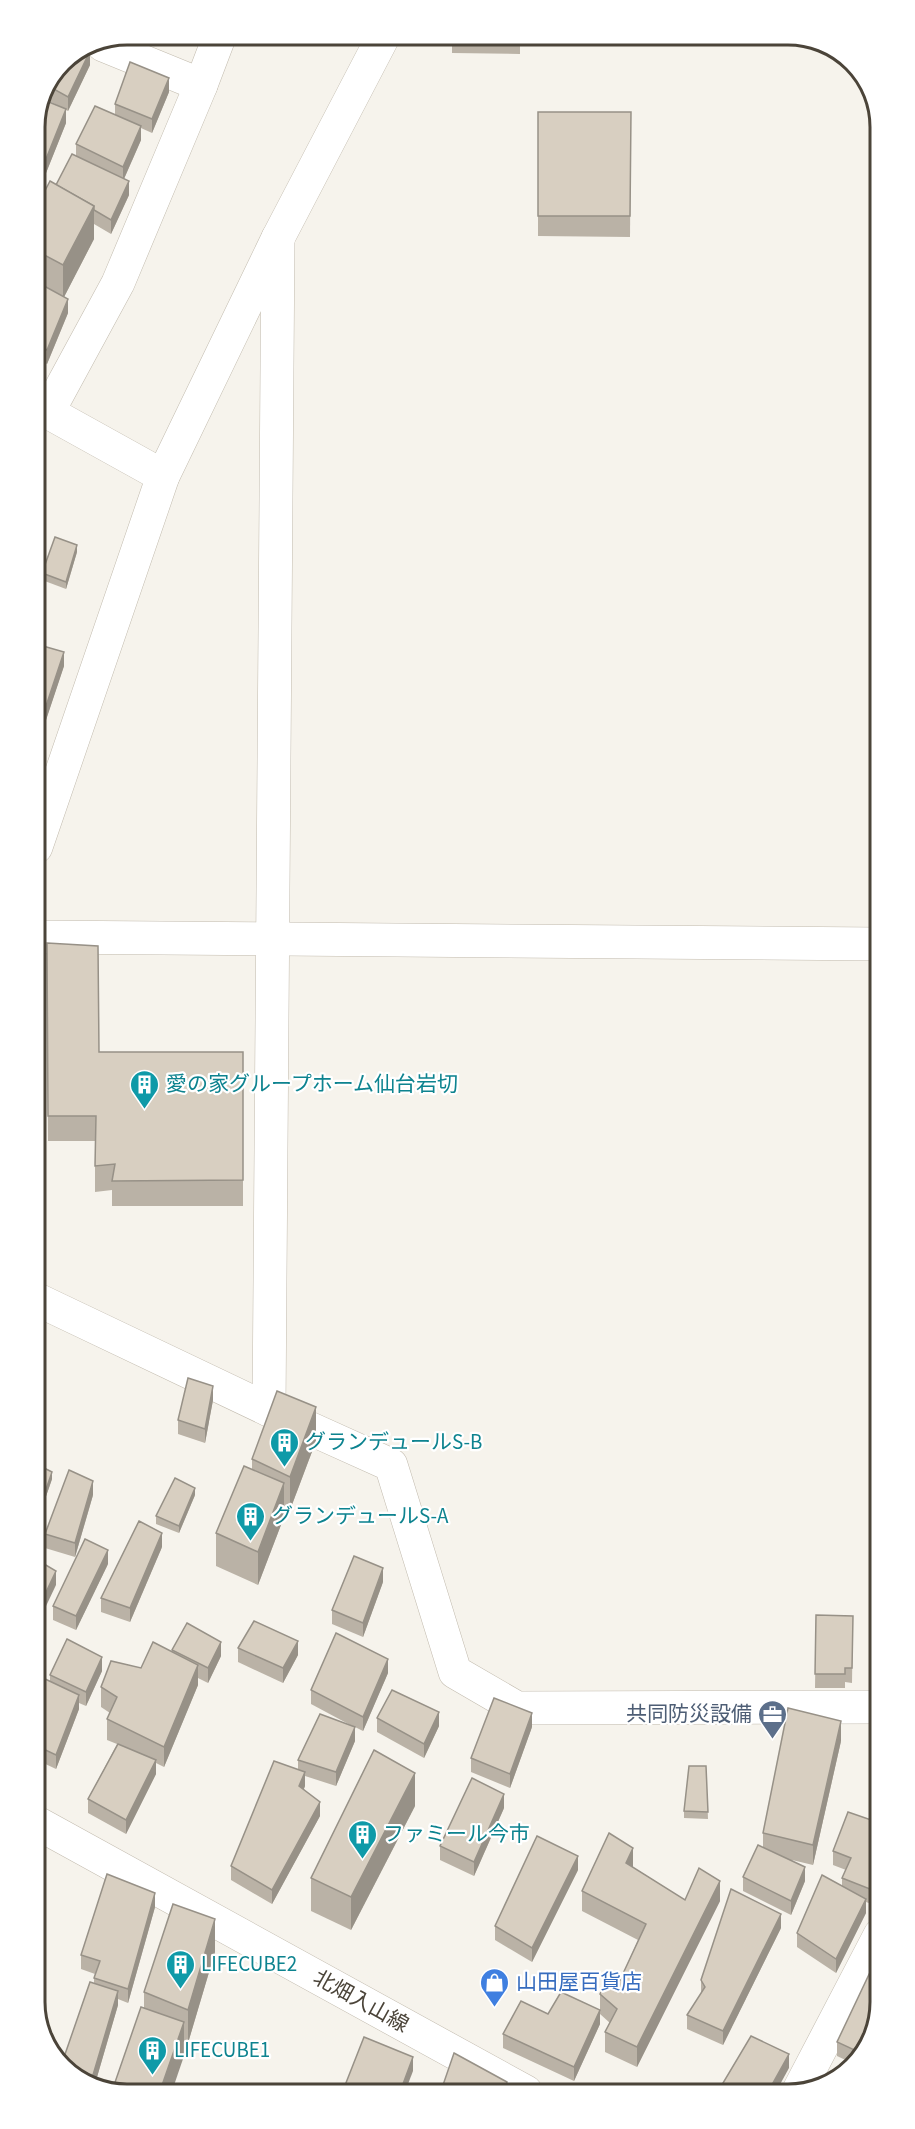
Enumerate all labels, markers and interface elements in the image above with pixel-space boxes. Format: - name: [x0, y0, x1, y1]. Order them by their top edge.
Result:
- building icon: 愛の家グループホーム仙台岩切: [129, 1068, 161, 1110]
- place label: 愛の家グループホーム仙台岩切: [166, 1069, 458, 1099]
- building icon: グランデュールS-B: [268, 1426, 300, 1468]
- place label: グランデュールS-B: [305, 1427, 482, 1457]
- building icon: グランデュールS-A: [235, 1500, 267, 1542]
- place label: グランデュールS-A: [272, 1501, 449, 1531]
- office icon: 共同防災設備: [757, 1698, 789, 1740]
- place label: 共同防災設備: [626, 1699, 752, 1729]
- building icon: ファミール今市: [346, 1818, 378, 1860]
- place label: ファミール今市: [383, 1819, 530, 1849]
- building icon: LIFECUBE2: [164, 1948, 196, 1990]
- place label: LIFECUBE2: [201, 1949, 297, 1979]
- street label: 北畑入山線: [308, 1962, 414, 2040]
- shop icon: 山田屋百貨店: [479, 1966, 511, 2008]
- place label: 山田屋百貨店: [516, 1967, 642, 1997]
- building icon: LIFECUBE1: [137, 2034, 169, 2076]
- place label: LIFECUBE1: [174, 2035, 270, 2065]

